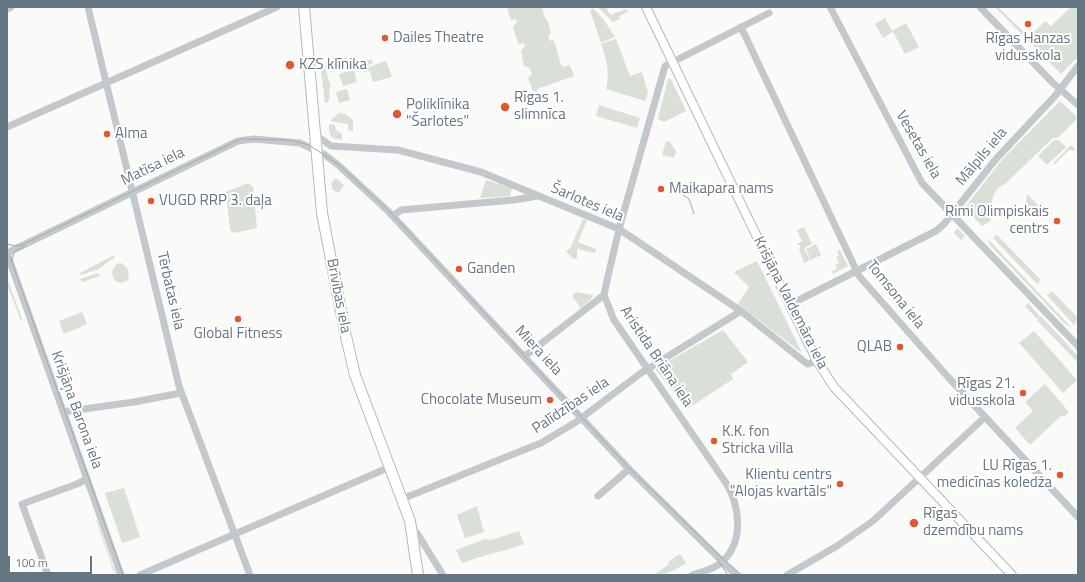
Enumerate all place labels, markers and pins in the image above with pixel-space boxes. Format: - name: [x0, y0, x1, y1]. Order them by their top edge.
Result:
- marker: Rīgas Hanzas vidusskola: [1023, 19, 1033, 29]
- place label: Dailes Theatre: [393, 29, 484, 47]
- place label: Rīgas Hanzas vidusskola: [985, 30, 1071, 65]
- marker: Dailes Theatre: [380, 33, 390, 43]
- place label: KZS klīnika: [299, 56, 367, 74]
- marker: KZS klīnika: [284, 59, 296, 71]
- place label: Rīgas 1. slimnīca: [514, 89, 566, 124]
- place label: Poliklīnika "Šarlotes": [406, 96, 469, 131]
- marker: Rīgas 1. slimnīca: [499, 101, 511, 113]
- marker: Poliklīnika "Šarlotes": [391, 108, 403, 120]
- place label: Alma: [115, 125, 147, 143]
- marker: Alma: [102, 129, 112, 139]
- place label: Maikapara nams: [669, 180, 774, 198]
- marker: Maikapara nams: [656, 184, 666, 194]
- place label: VUGD RRP 3. daļa: [159, 192, 272, 210]
- marker: VUGD RRP 3. daļa: [146, 196, 156, 206]
- place label: Rimi Olimpiskais centrs: [945, 203, 1049, 238]
- marker: Rimi Olimpiskais centrs: [1052, 216, 1062, 226]
- place label: Ganden: [467, 260, 515, 278]
- marker: Ganden: [454, 264, 464, 274]
- marker: Global Fitness: [233, 314, 243, 324]
- place label: Global Fitness: [194, 325, 282, 343]
- place label: QLAB: [857, 338, 892, 356]
- marker: QLAB: [895, 342, 905, 352]
- place label: Rīgas 21. vidusskola: [949, 375, 1015, 410]
- marker: Rīgas 21. vidusskola: [1018, 388, 1028, 398]
- place label: Chocolate Museum: [421, 391, 542, 409]
- marker: Chocolate Museum: [545, 395, 555, 405]
- place label: K.K. fon Stricka villa: [722, 423, 793, 458]
- marker: K.K. fon Stricka villa: [709, 436, 719, 446]
- place label: LU Rīgas 1. medicīnas koledža: [937, 457, 1052, 492]
- place label: Klientu centrs "Alojas kvartāls": [730, 466, 832, 501]
- marker: LU Rīgas 1. medicīnas koledža: [1055, 470, 1065, 480]
- marker: Klientu centrs "Alojas kvartāls": [835, 479, 845, 489]
- place label: Rīgas dzemdību nams: [923, 505, 1023, 540]
- marker: Rīgas dzemdību nams: [908, 517, 920, 529]

